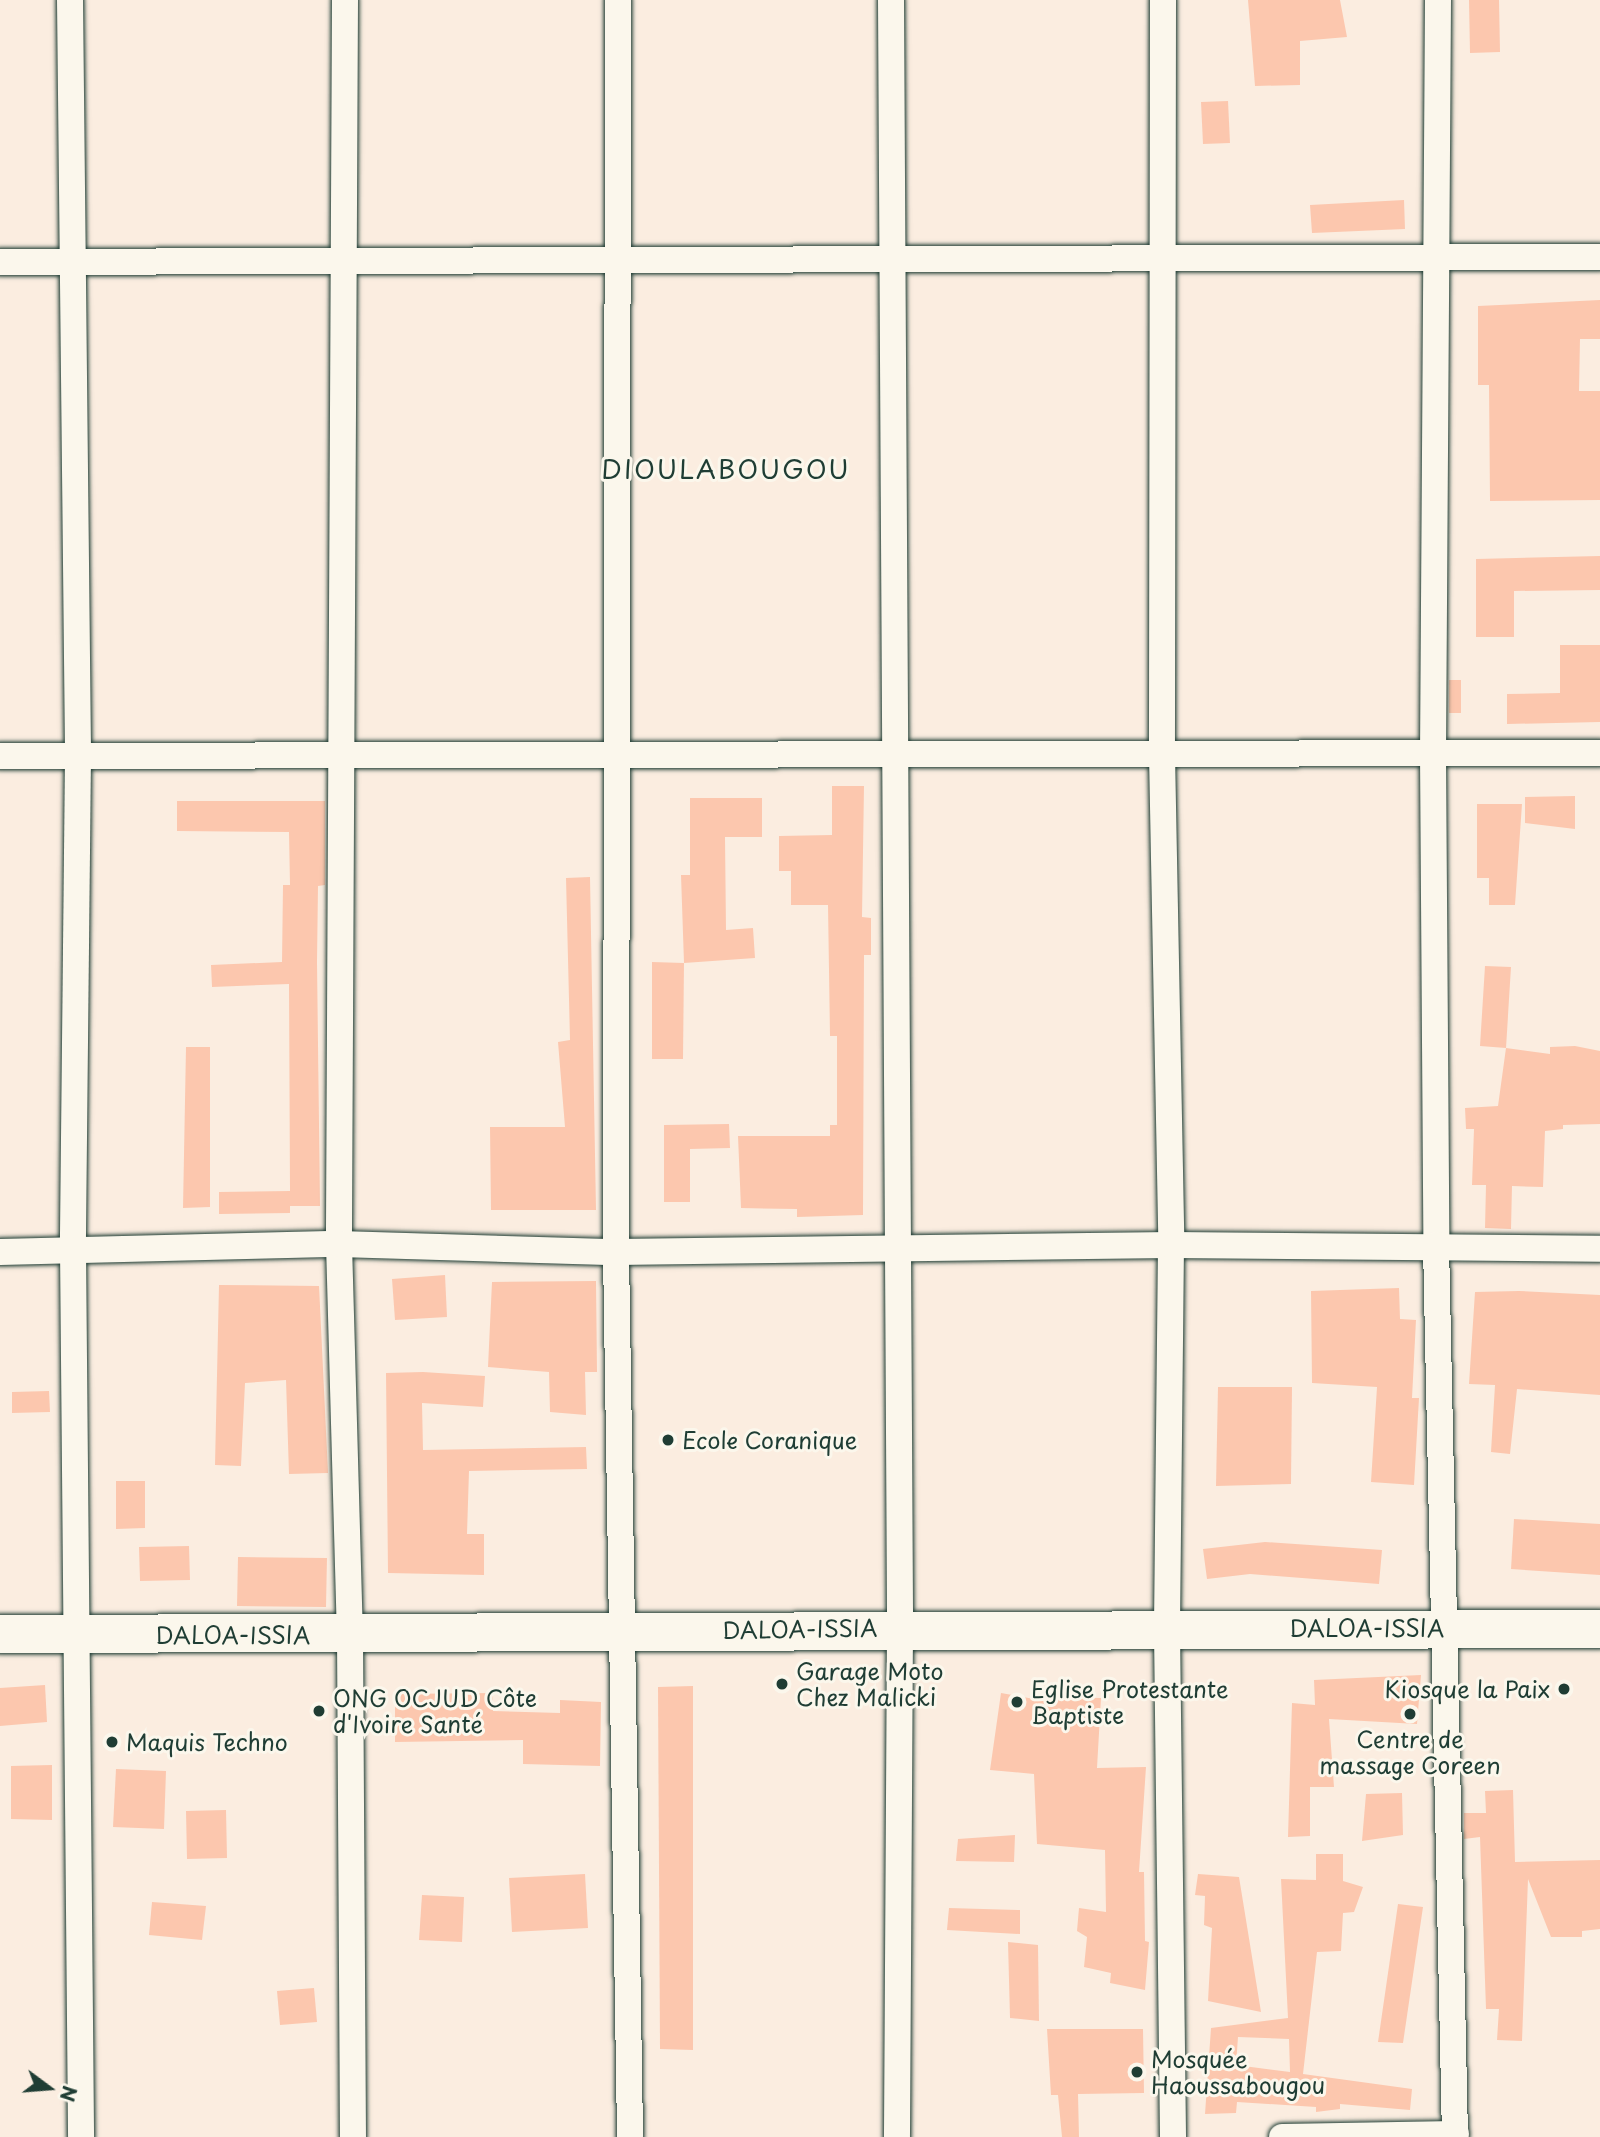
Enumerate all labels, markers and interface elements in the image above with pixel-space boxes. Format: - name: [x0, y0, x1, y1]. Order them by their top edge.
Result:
- district label: DIOULABOUGOU: [604, 453, 848, 485]
- place label: Ecole Coranique: [682, 1426, 860, 1454]
- marker: Ecole Coranique: [660, 1432, 676, 1448]
- street label: DALOA-ISSIA: [722, 1614, 878, 1644]
- street label: DALOA-ISSIA: [1290, 1614, 1444, 1642]
- street label: DALOA-ISSIA: [156, 1621, 310, 1649]
- place label: Garage Moto Chez Malicki: [796, 1657, 943, 1711]
- place label: Eglise Protestante Baptiste: [1031, 1675, 1229, 1729]
- place label: Kiosque la Paix: [1384, 1675, 1550, 1703]
- marker: Garage Moto Chez Malicki: [774, 1676, 790, 1692]
- marker: Kiosque la Paix: [1556, 1681, 1572, 1697]
- place label: ONG OCJUD Côte d'Ivoire Santé: [333, 1684, 541, 1738]
- marker: Eglise Protestante Baptiste: [1009, 1694, 1025, 1710]
- marker: ONG OCJUD Côte d'Ivoire Santé: [311, 1703, 327, 1719]
- marker: Centre de massage Coreen: [1402, 1706, 1418, 1722]
- place label: Centre de massage Coreen: [1318, 1725, 1502, 1779]
- place label: Maquis Techno: [126, 1728, 288, 1756]
- marker: Maquis Techno: [104, 1734, 120, 1750]
- place label: Mosquée Haoussabougou: [1151, 2045, 1325, 2099]
- north arrow: [14, 2053, 84, 2123]
- marker: Mosquée Haoussabougou: [1129, 2064, 1145, 2080]
- text: N: [54, 2083, 85, 2105]

